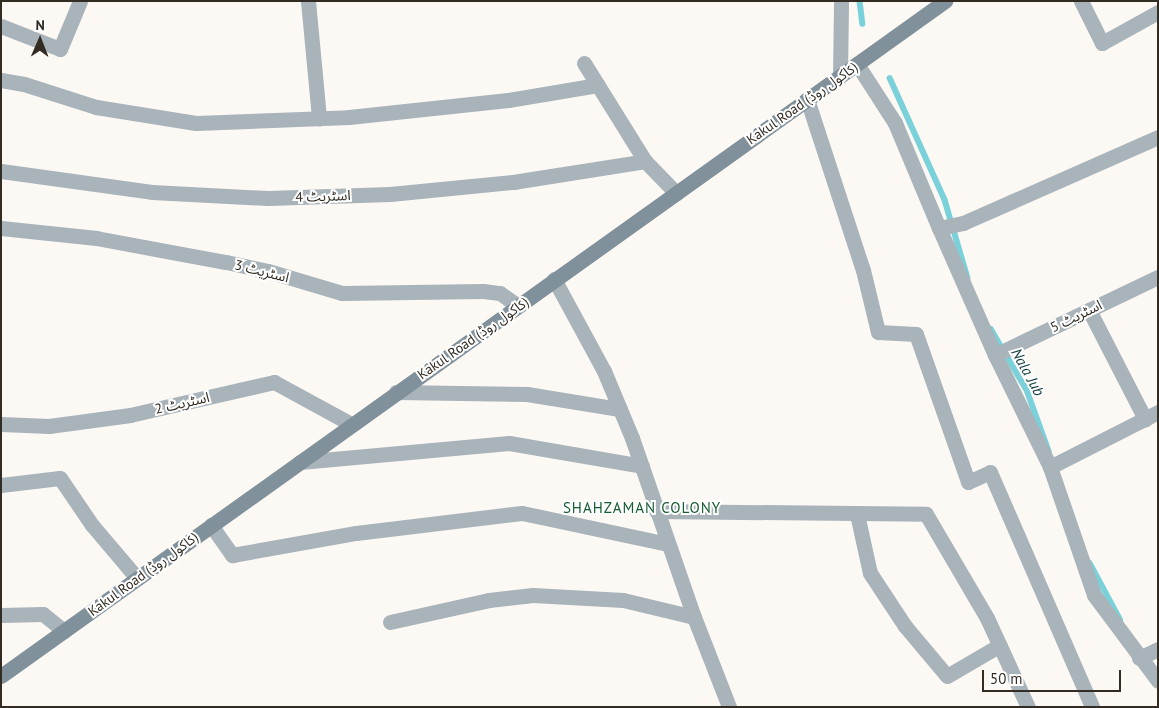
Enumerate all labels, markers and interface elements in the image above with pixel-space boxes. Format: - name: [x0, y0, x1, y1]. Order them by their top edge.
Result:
- north arrow: [15, 15, 65, 65]
- text: N: [35, 16, 45, 34]
- street label: Kakul Road (کاکول روڈ): [743, 58, 861, 148]
- street label: اسٹریٹ 4: [295, 187, 351, 205]
- street label: اسٹریٹ 3: [233, 256, 291, 286]
- street label: Kakul Road (کاکول روڈ): [414, 293, 532, 383]
- street label: اسٹریٹ 5: [1047, 296, 1105, 336]
- water label: Nala Jub: [1008, 345, 1048, 399]
- street label: اسٹریٹ 2: [153, 389, 211, 417]
- district label: SHAHZAMAN COLONY: [561, 499, 723, 517]
- street label: Kakul Road (کاکول روڈ): [85, 528, 201, 620]
- scale bar: [984, 660, 1123, 692]
- text: 50 m: [990, 669, 1023, 688]

